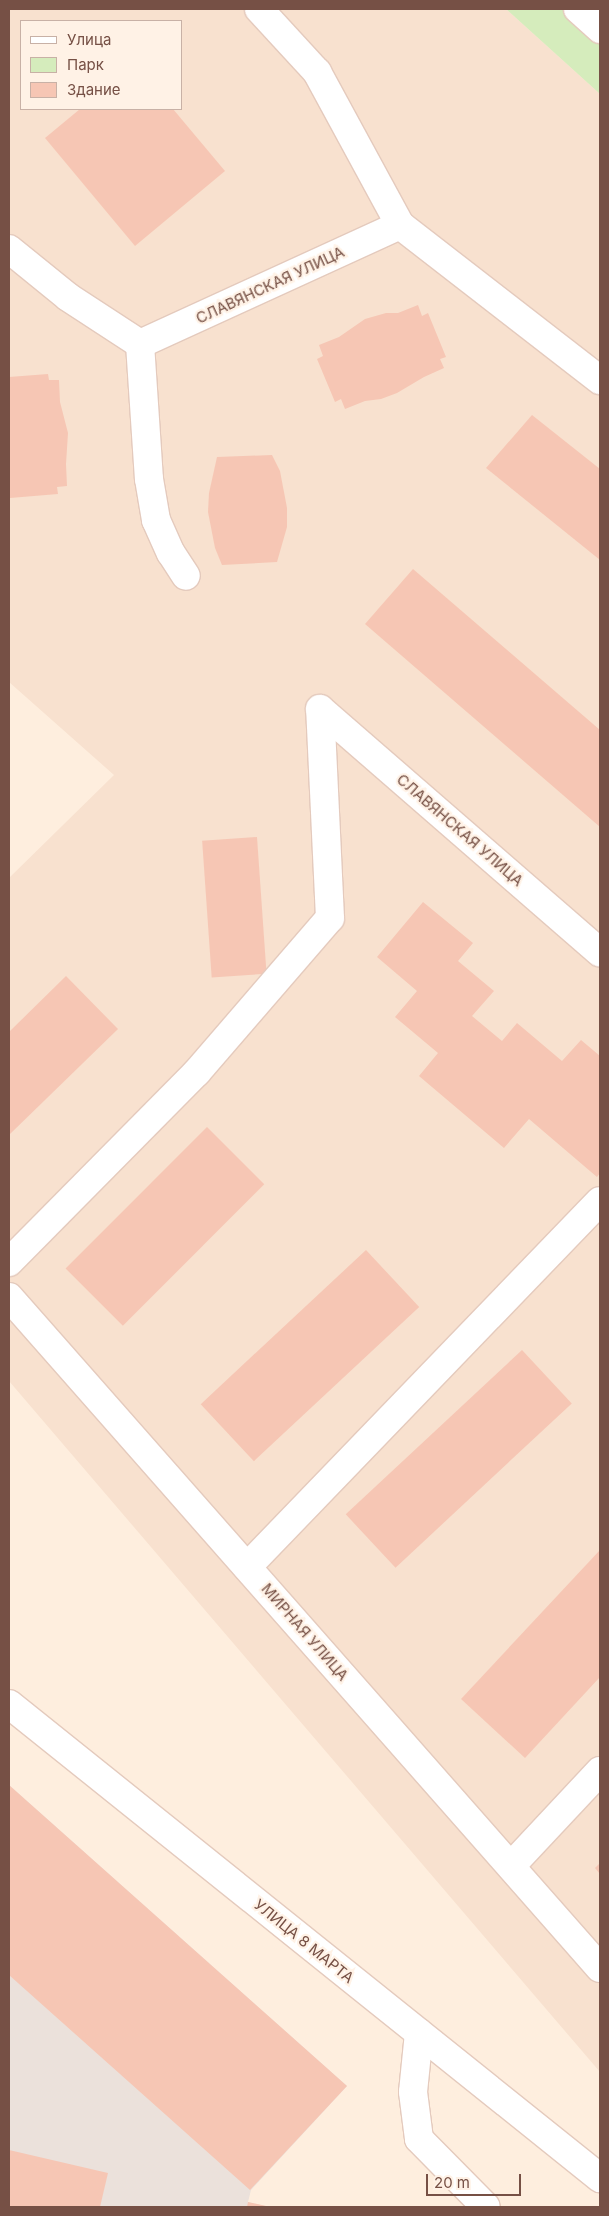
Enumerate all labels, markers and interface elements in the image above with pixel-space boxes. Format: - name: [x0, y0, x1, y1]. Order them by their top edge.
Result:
- legend: [20, 20, 182, 110]
- text: Улица: [67, 30, 111, 49]
- text: Парк: [67, 55, 104, 74]
- text: Здание: [67, 80, 121, 99]
- street label: СЛАВЯНСКАЯ УЛИЦА: [193, 243, 347, 327]
- street label: СЛАВЯНСКАЯ УЛИЦА: [393, 770, 527, 890]
- street label: МИРНАЯ УЛИЦА: [258, 1580, 352, 1684]
- street label: УЛИЦА 8 МАРТА: [251, 1895, 357, 1987]
- scale bar: [429, 2164, 524, 2196]
- text: 20 m: [434, 2173, 470, 2192]

